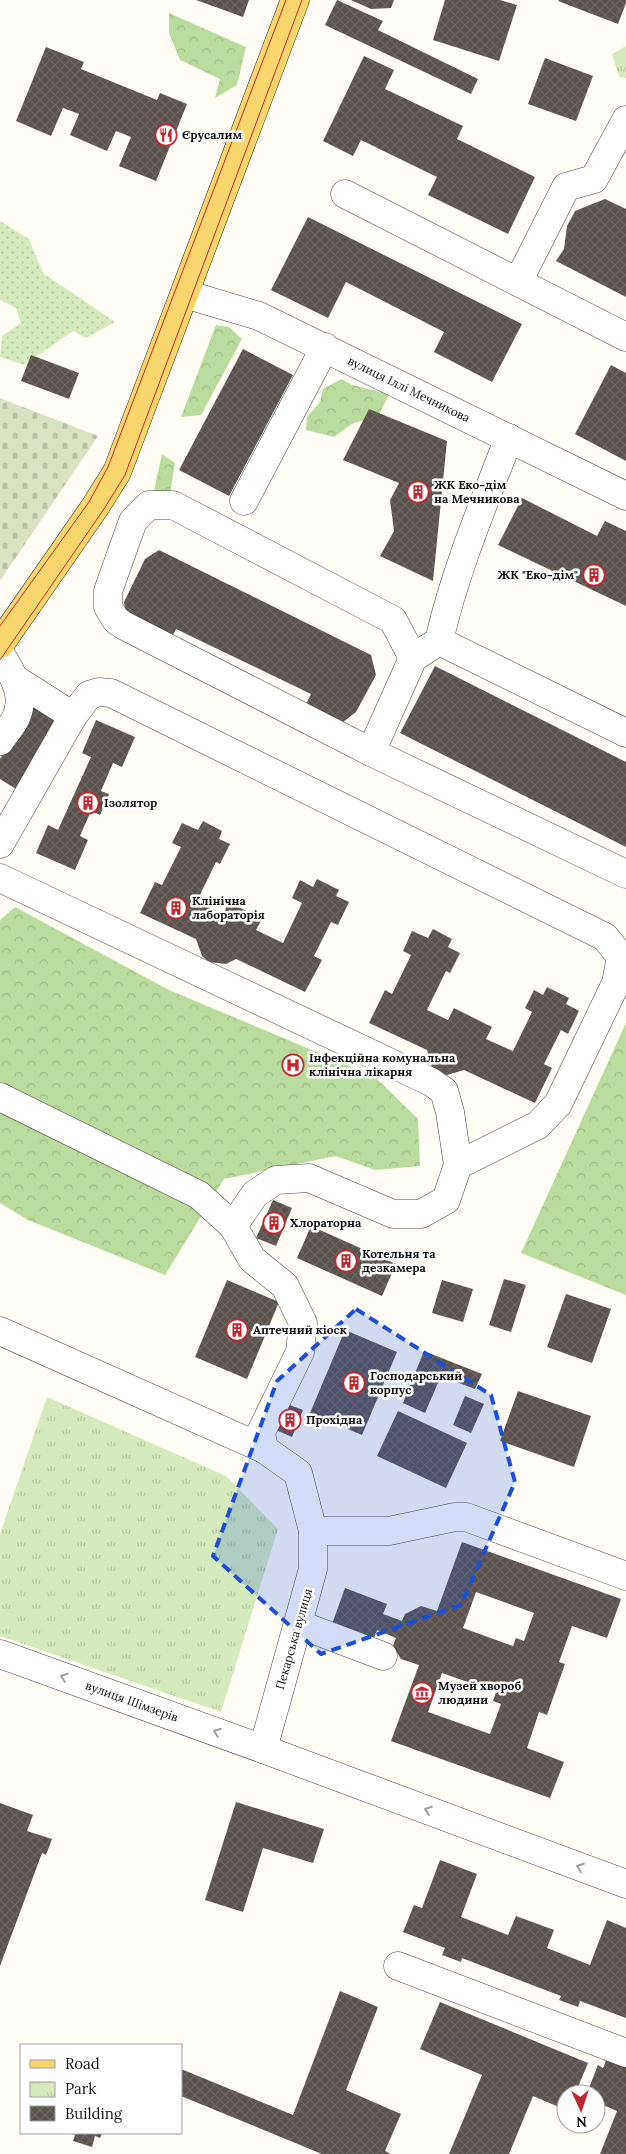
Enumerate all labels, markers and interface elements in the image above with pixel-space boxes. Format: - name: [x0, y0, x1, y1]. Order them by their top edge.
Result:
- restaurant icon: Єрусалим: [154, 123, 178, 147]
- place label: Єрусалим: [182, 127, 242, 142]
- street label: вулиця Іллі Мечникова: [345, 353, 473, 425]
- place label: ЖК Еко-дім на Мечникова: [434, 477, 520, 506]
- building icon: ЖК Еко-дім на Мечникова: [406, 480, 430, 504]
- building icon: ЖК "Еко-дім": [582, 563, 606, 587]
- place label: ЖК "Еко-дім": [498, 567, 578, 582]
- building icon: Ізолятор: [76, 791, 100, 815]
- place label: Ізолятор: [104, 795, 157, 810]
- place label: Клінічна лабораторія: [192, 893, 265, 922]
- building icon: Клінічна лабораторія: [164, 896, 188, 920]
- place label: Інфекційна комунальна клінічна лікарня: [309, 1050, 456, 1079]
- hospital icon: Інфекційна комунальна клінічна лікарня: [281, 1053, 305, 1077]
- building icon: Хлораторна: [262, 1211, 286, 1235]
- place label: Хлораторна: [290, 1215, 362, 1230]
- place label: Котельня та дезкамера: [362, 1246, 436, 1275]
- building icon: Котельня та дезкамера: [334, 1249, 358, 1273]
- building icon: Аптечний кіоск: [225, 1318, 249, 1342]
- place label: Аптечний кіоск: [253, 1322, 347, 1337]
- place label: Господарський корпус: [370, 1368, 462, 1397]
- building icon: Господарський корпус: [342, 1371, 366, 1395]
- building icon: Прохідна: [278, 1408, 302, 1432]
- place label: Прохідна: [306, 1412, 363, 1427]
- street label: Пекарська вулиця: [272, 1587, 315, 1691]
- one-way arrow: [60, 1673, 69, 1683]
- street label: вулиця Шімзерів: [84, 1678, 180, 1725]
- place label: Музей хвороб людини: [438, 1678, 521, 1707]
- museum icon: Музей хвороб людини: [410, 1681, 434, 1705]
- one-way arrow: [213, 1728, 222, 1738]
- one-way arrow: [424, 1806, 433, 1816]
- one-way arrow: [577, 1863, 585, 1873]
- legend: [20, 2044, 182, 2134]
- text: Road: [65, 2054, 100, 2073]
- text: Park: [65, 2079, 96, 2098]
- north arrow: [556, 2084, 606, 2134]
- text: Building: [65, 2104, 123, 2123]
- text: N: [576, 2113, 588, 2131]

